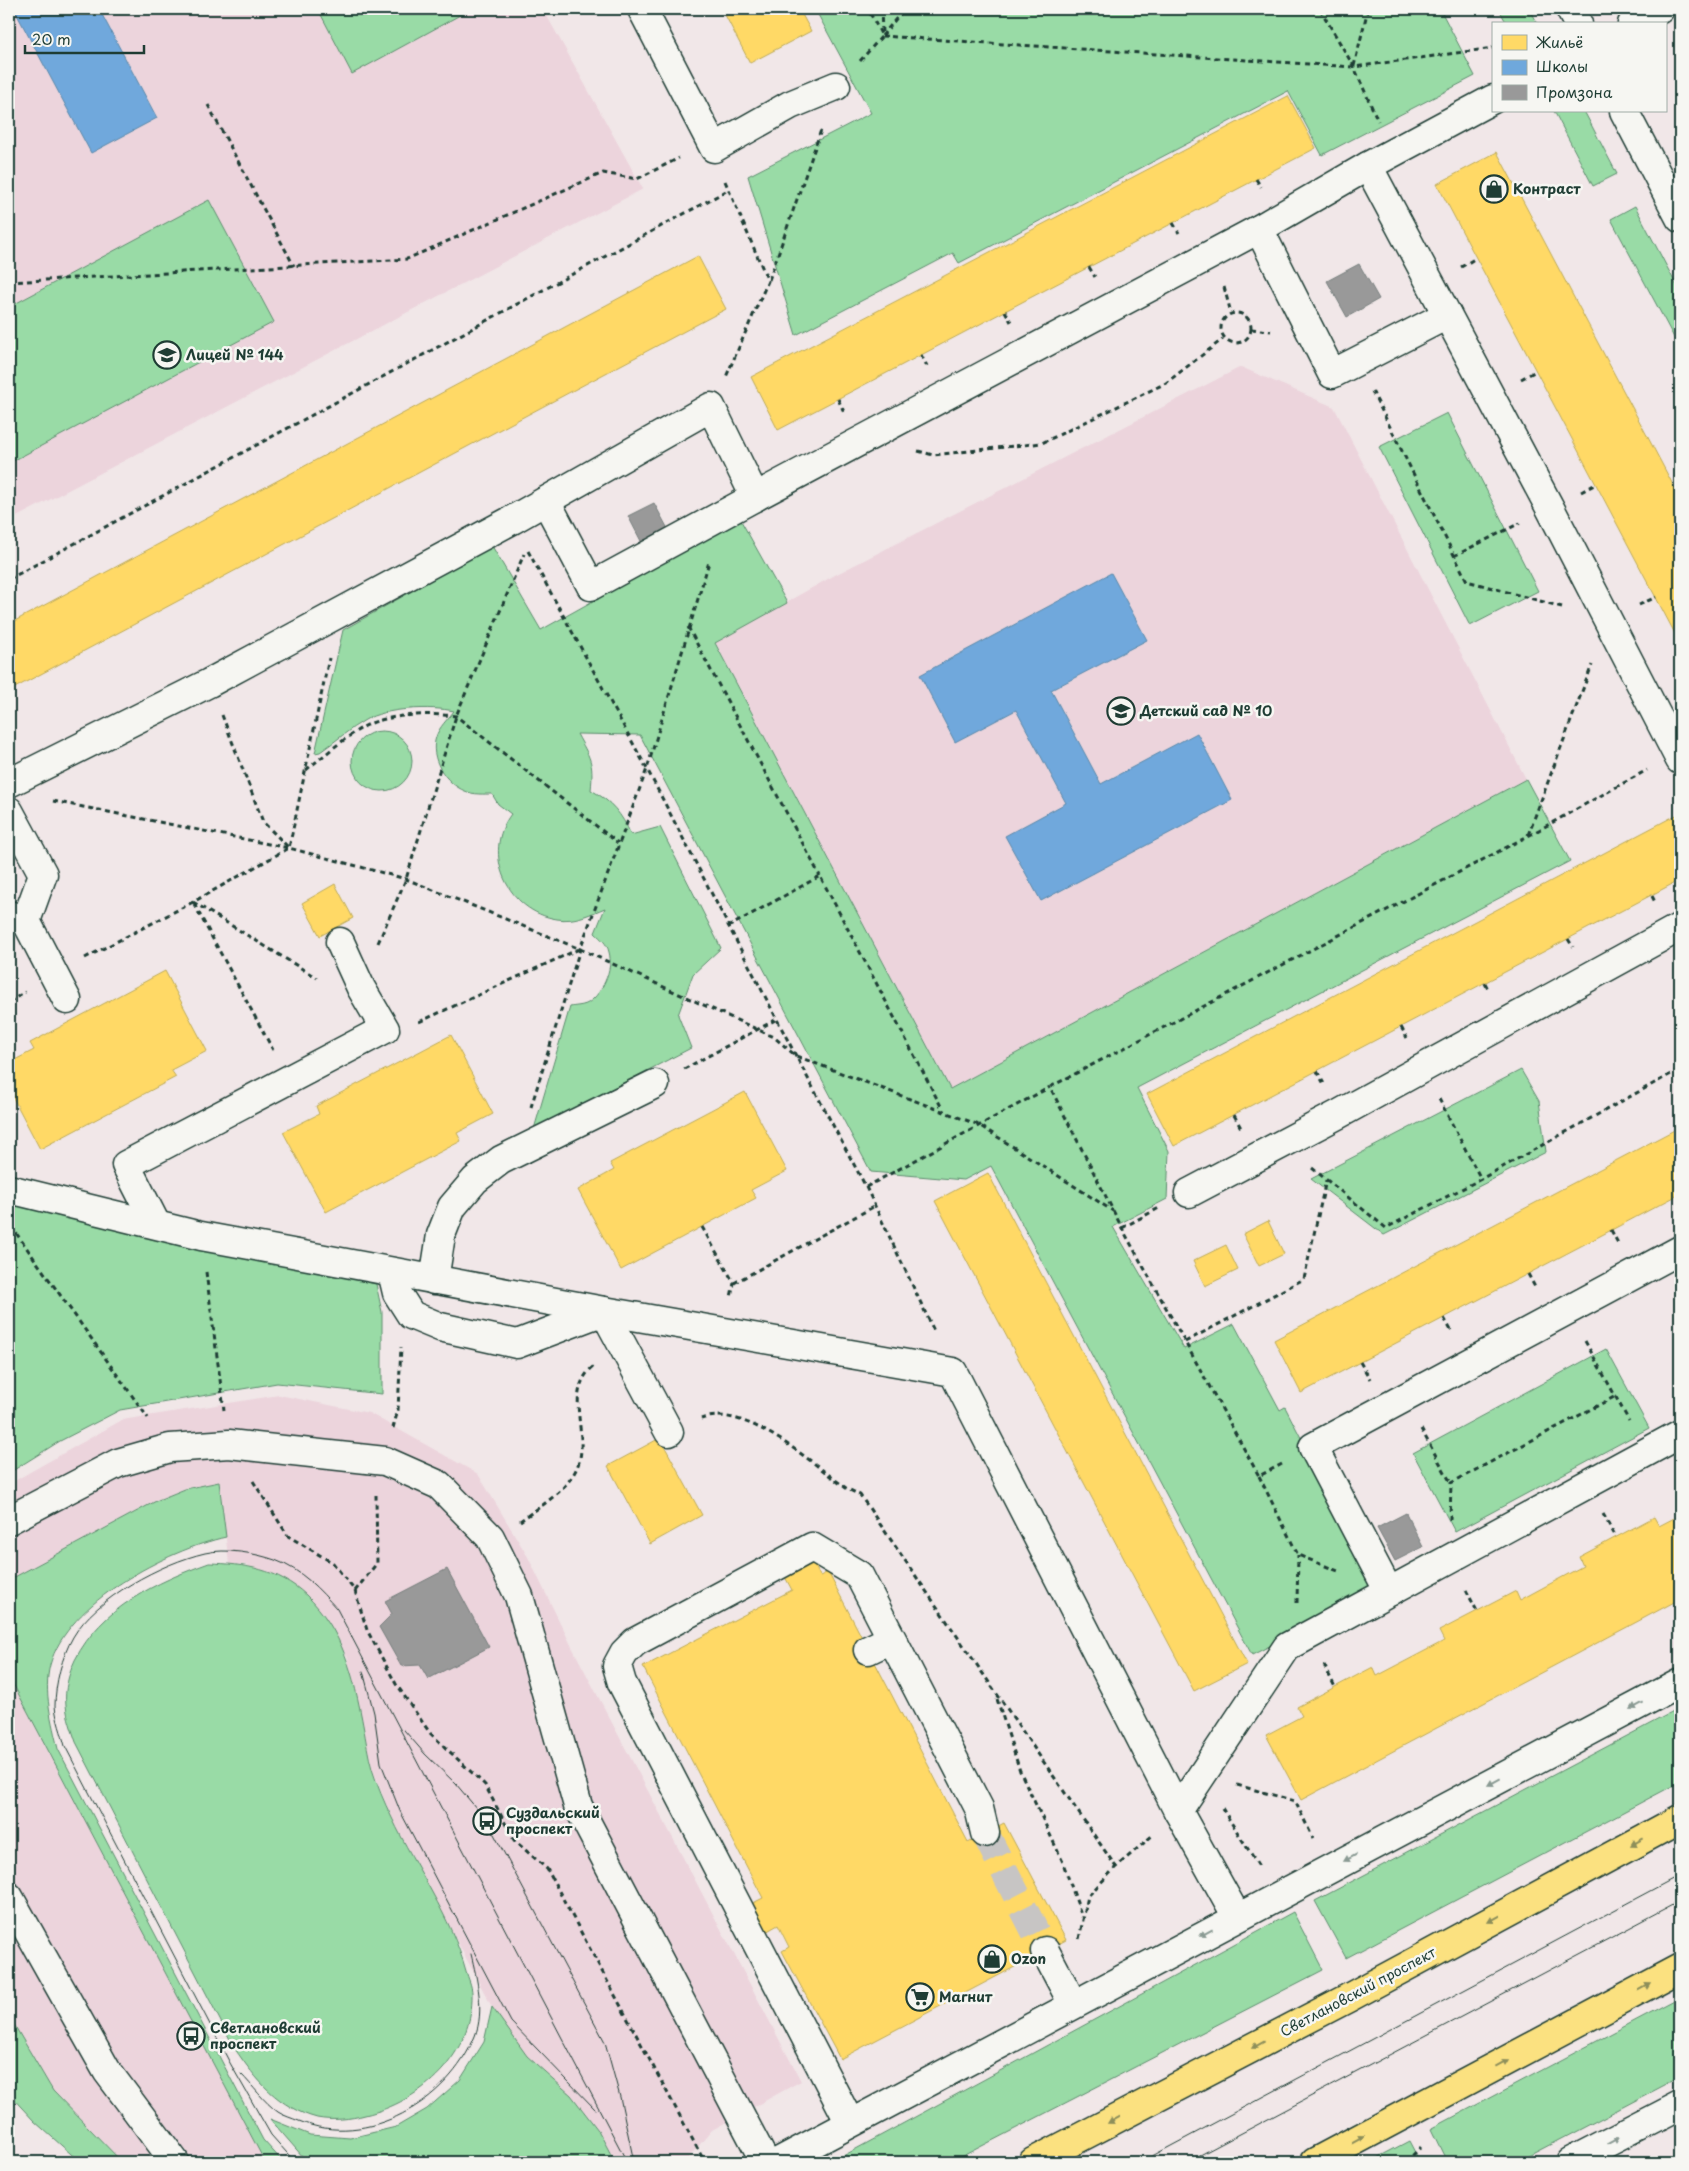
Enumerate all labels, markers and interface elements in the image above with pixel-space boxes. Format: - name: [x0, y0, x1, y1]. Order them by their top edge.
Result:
- scale bar: [25, 22, 144, 54]
- legend: [1492, 22, 1666, 112]
- text: 20 m: [32, 27, 71, 50]
- text: Жильё: [1535, 30, 1583, 53]
- text: Школы: [1536, 54, 1588, 77]
- text: Промзона: [1536, 80, 1613, 103]
- shop icon: Контраст: [1479, 174, 1509, 204]
- place label: Контраст: [1513, 178, 1581, 199]
- school or university icon: Лицей № 144: [152, 340, 182, 370]
- place label: Лицей № 144: [186, 344, 284, 365]
- school or university icon: Детский сад № 10: [1106, 696, 1136, 726]
- place label: Детский сад № 10: [1139, 700, 1272, 721]
- one-way arrow: [1630, 1702, 1644, 1710]
- one-way arrow: [1486, 1778, 1501, 1786]
- place label: Суздальский проспект: [506, 1802, 600, 1839]
- bus stop icon: Суздальский проспект: [472, 1806, 502, 1836]
- one-way arrow: [1630, 1838, 1645, 1846]
- one-way arrow: [1343, 1854, 1357, 1862]
- one-way arrow: [1487, 1915, 1502, 1923]
- one-way arrow: [1199, 1929, 1213, 1938]
- street label: Светлановский проспект: [1276, 1941, 1440, 2042]
- shop icon: Ozon: [977, 1944, 1007, 1974]
- place label: Ozon: [1011, 1948, 1046, 1969]
- supermarket icon: Магнит: [905, 1982, 935, 2012]
- one-way arrow: [1638, 1983, 1653, 1991]
- place label: Магнит: [939, 1986, 993, 2007]
- place label: Светлановский проспект: [210, 2017, 321, 2054]
- bus stop icon: Светлановский проспект: [176, 2021, 206, 2051]
- one-way arrow: [1251, 2041, 1266, 2049]
- one-way arrow: [1494, 2059, 1509, 2067]
- one-way arrow: [1107, 2116, 1121, 2124]
- one-way arrow: [1351, 2135, 1365, 2143]
- one-way arrow: [1606, 2136, 1620, 2144]

